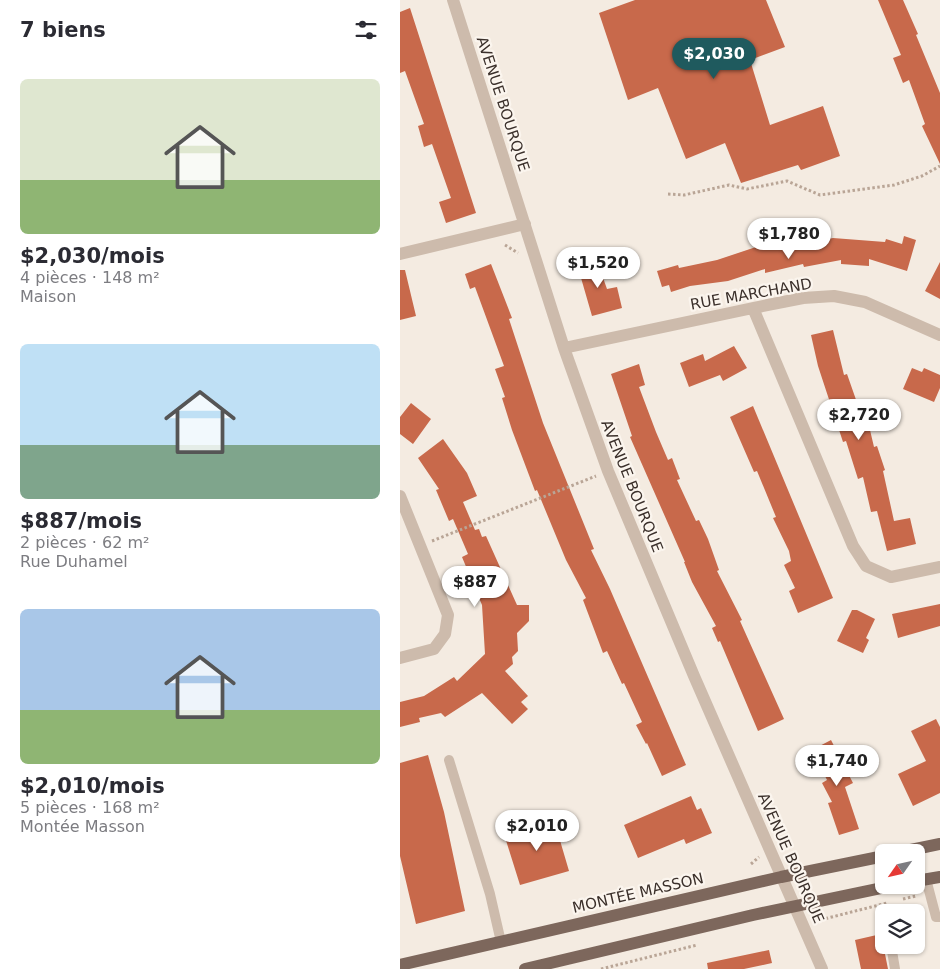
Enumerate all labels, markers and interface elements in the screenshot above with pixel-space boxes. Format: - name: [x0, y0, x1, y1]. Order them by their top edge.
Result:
- icon: filters: [352, 16, 380, 44]
- text: 7 biens: [20, 18, 106, 42]
- street label: AVENUE BOURQUE: [473, 34, 533, 174]
- pin: $2,030: [673, 38, 755, 80]
- text: $2,030: [683, 44, 745, 63]
- icon: home: [155, 112, 245, 202]
- pin: $1,780: [748, 218, 830, 260]
- text: $1,780: [758, 224, 820, 243]
- text: $2,030/mois: [20, 244, 165, 268]
- pin: $1,520: [557, 246, 639, 289]
- text: $1,520: [567, 253, 629, 272]
- text: 4 pièces · 148 m²: [20, 268, 160, 287]
- street label: RUE MARCHAND: [689, 274, 813, 314]
- text: Maison: [20, 287, 76, 306]
- icon: home: [155, 377, 245, 467]
- pin: $2,720: [818, 398, 900, 441]
- text: $2,720: [828, 405, 890, 424]
- street label: AVENUE BOURQUE: [597, 417, 667, 555]
- text: $887/mois: [20, 509, 142, 533]
- text: 2 pièces · 62 m²: [20, 533, 149, 552]
- text: Rue Duhamel: [20, 552, 128, 571]
- pin: $887: [445, 566, 505, 608]
- text: $887: [453, 572, 497, 591]
- icon: home: [155, 642, 245, 732]
- pin: $1,740: [796, 744, 878, 787]
- text: $1,740: [806, 751, 868, 770]
- text: $2,010/mois: [20, 774, 165, 798]
- street label: AVENUE BOURQUE: [754, 790, 828, 926]
- text: 5 pièces · 168 m²: [20, 798, 160, 817]
- pin: $2,010: [496, 810, 578, 852]
- text: $2,010: [506, 816, 568, 835]
- text: Montée Masson: [20, 817, 145, 836]
- north arrow: [875, 844, 925, 894]
- map controls: [875, 844, 925, 954]
- street label: MONTÉE MASSON: [570, 868, 705, 917]
- button: layers: [875, 904, 925, 954]

